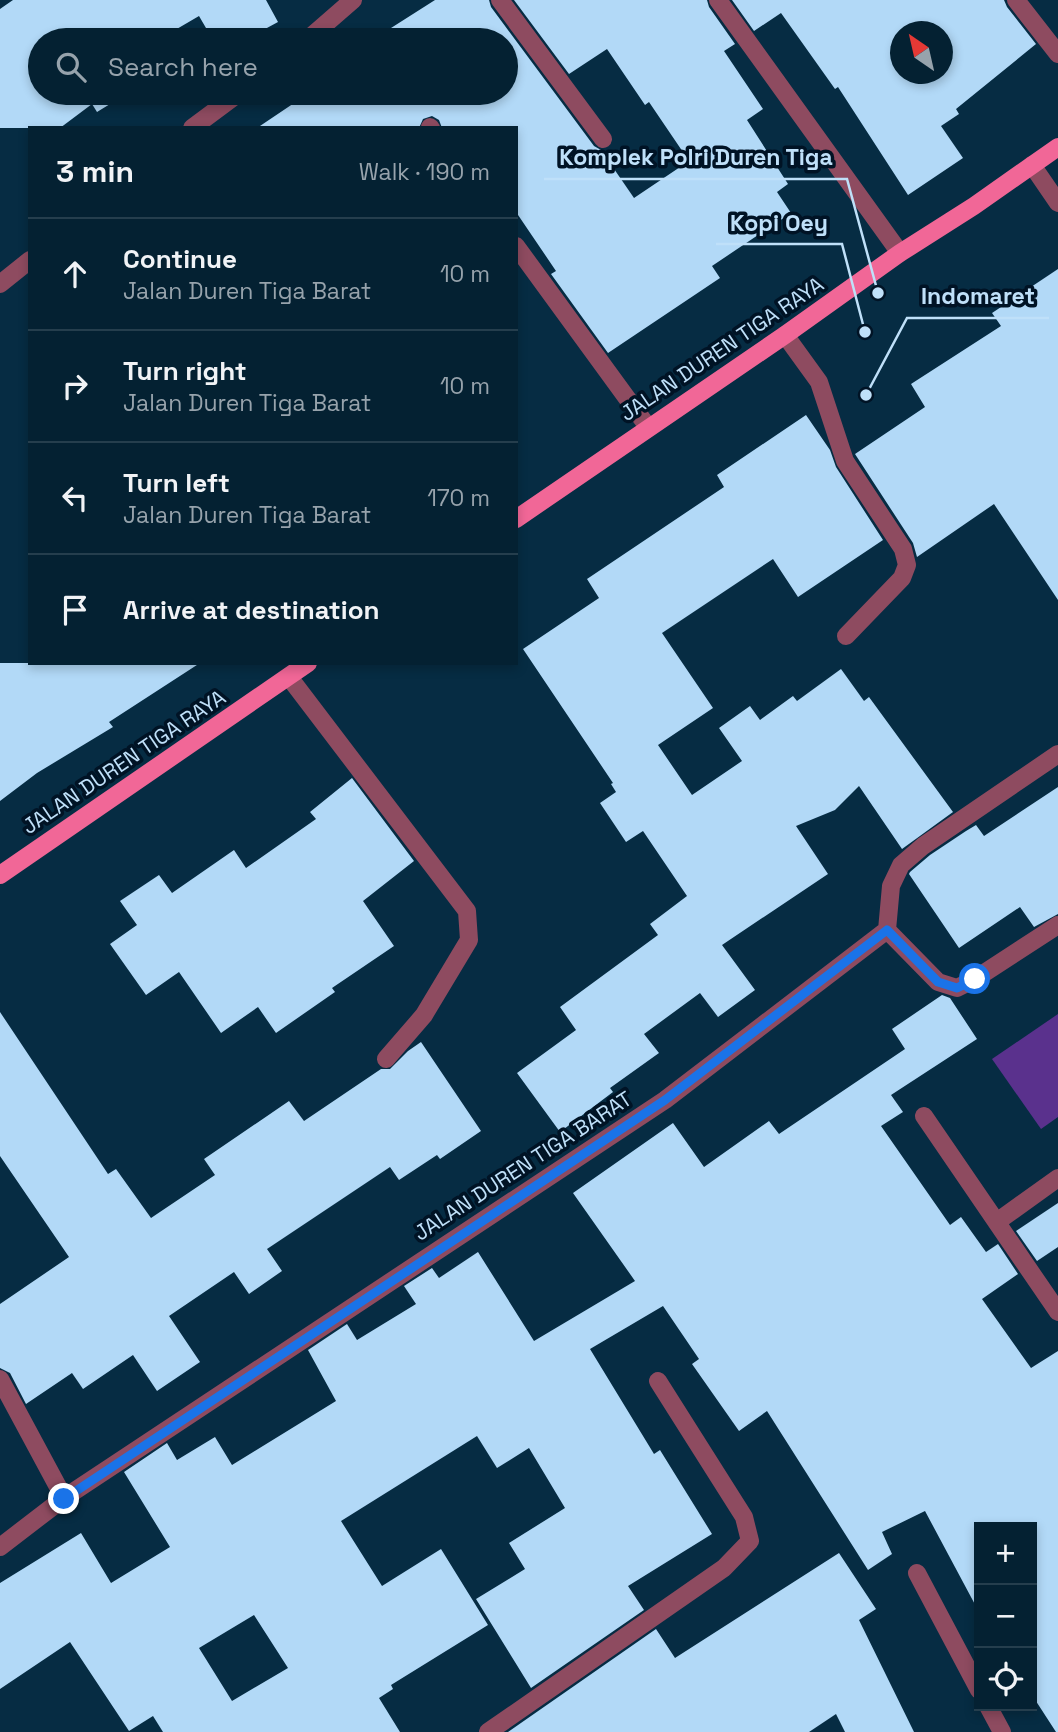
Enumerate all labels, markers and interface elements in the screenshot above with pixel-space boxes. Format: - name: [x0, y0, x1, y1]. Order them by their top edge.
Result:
- north arrow: [890, 21, 953, 84]
- search box: [28, 28, 518, 105]
- icon: search: [52, 48, 90, 86]
- text: Search here: [108, 50, 258, 84]
- callout: Komplek Polri Duren Tiga: [544, 135, 847, 179]
- text: Komplek Polri Duren Tiga: [559, 142, 833, 172]
- text: 3 min: [56, 152, 134, 191]
- text: Walk · 190 m: [359, 157, 490, 187]
- callout: Kopi Oey: [716, 200, 842, 244]
- text: Kopi Oey: [730, 208, 828, 238]
- text: Continue: [123, 242, 237, 276]
- icon: ahead: [56, 255, 94, 293]
- text: 10 m: [440, 259, 490, 289]
- street label: JALAN DUREN TIGA RAYA: [615, 270, 829, 427]
- callout: Indomaret: [907, 274, 1049, 318]
- text: Jalan Duren Tiga Barat: [123, 276, 371, 306]
- text: Indomaret: [921, 281, 1035, 311]
- text: Turn right: [123, 354, 247, 388]
- icon: right: [56, 367, 94, 405]
- text: 10 m: [440, 371, 490, 401]
- text: Jalan Duren Tiga Barat: [123, 388, 371, 418]
- text: Turn left: [123, 466, 230, 500]
- icon: left: [56, 479, 94, 517]
- text: 170 m: [427, 483, 490, 513]
- text: Jalan Duren Tiga Barat: [123, 500, 371, 530]
- icon: arrive: [56, 591, 94, 629]
- text: Arrive at destination: [123, 593, 380, 627]
- street label: JALAN DUREN TIGA RAYA: [17, 683, 231, 840]
- route start: [959, 963, 990, 994]
- street label: JALAN DUREN TIGA BARAT: [409, 1085, 637, 1246]
- route end: [48, 1483, 79, 1514]
- map controls: [974, 1522, 1037, 1711]
- button: +: [974, 1522, 1037, 1585]
- button: −: [974, 1585, 1037, 1648]
- button: locate: [974, 1648, 1037, 1711]

